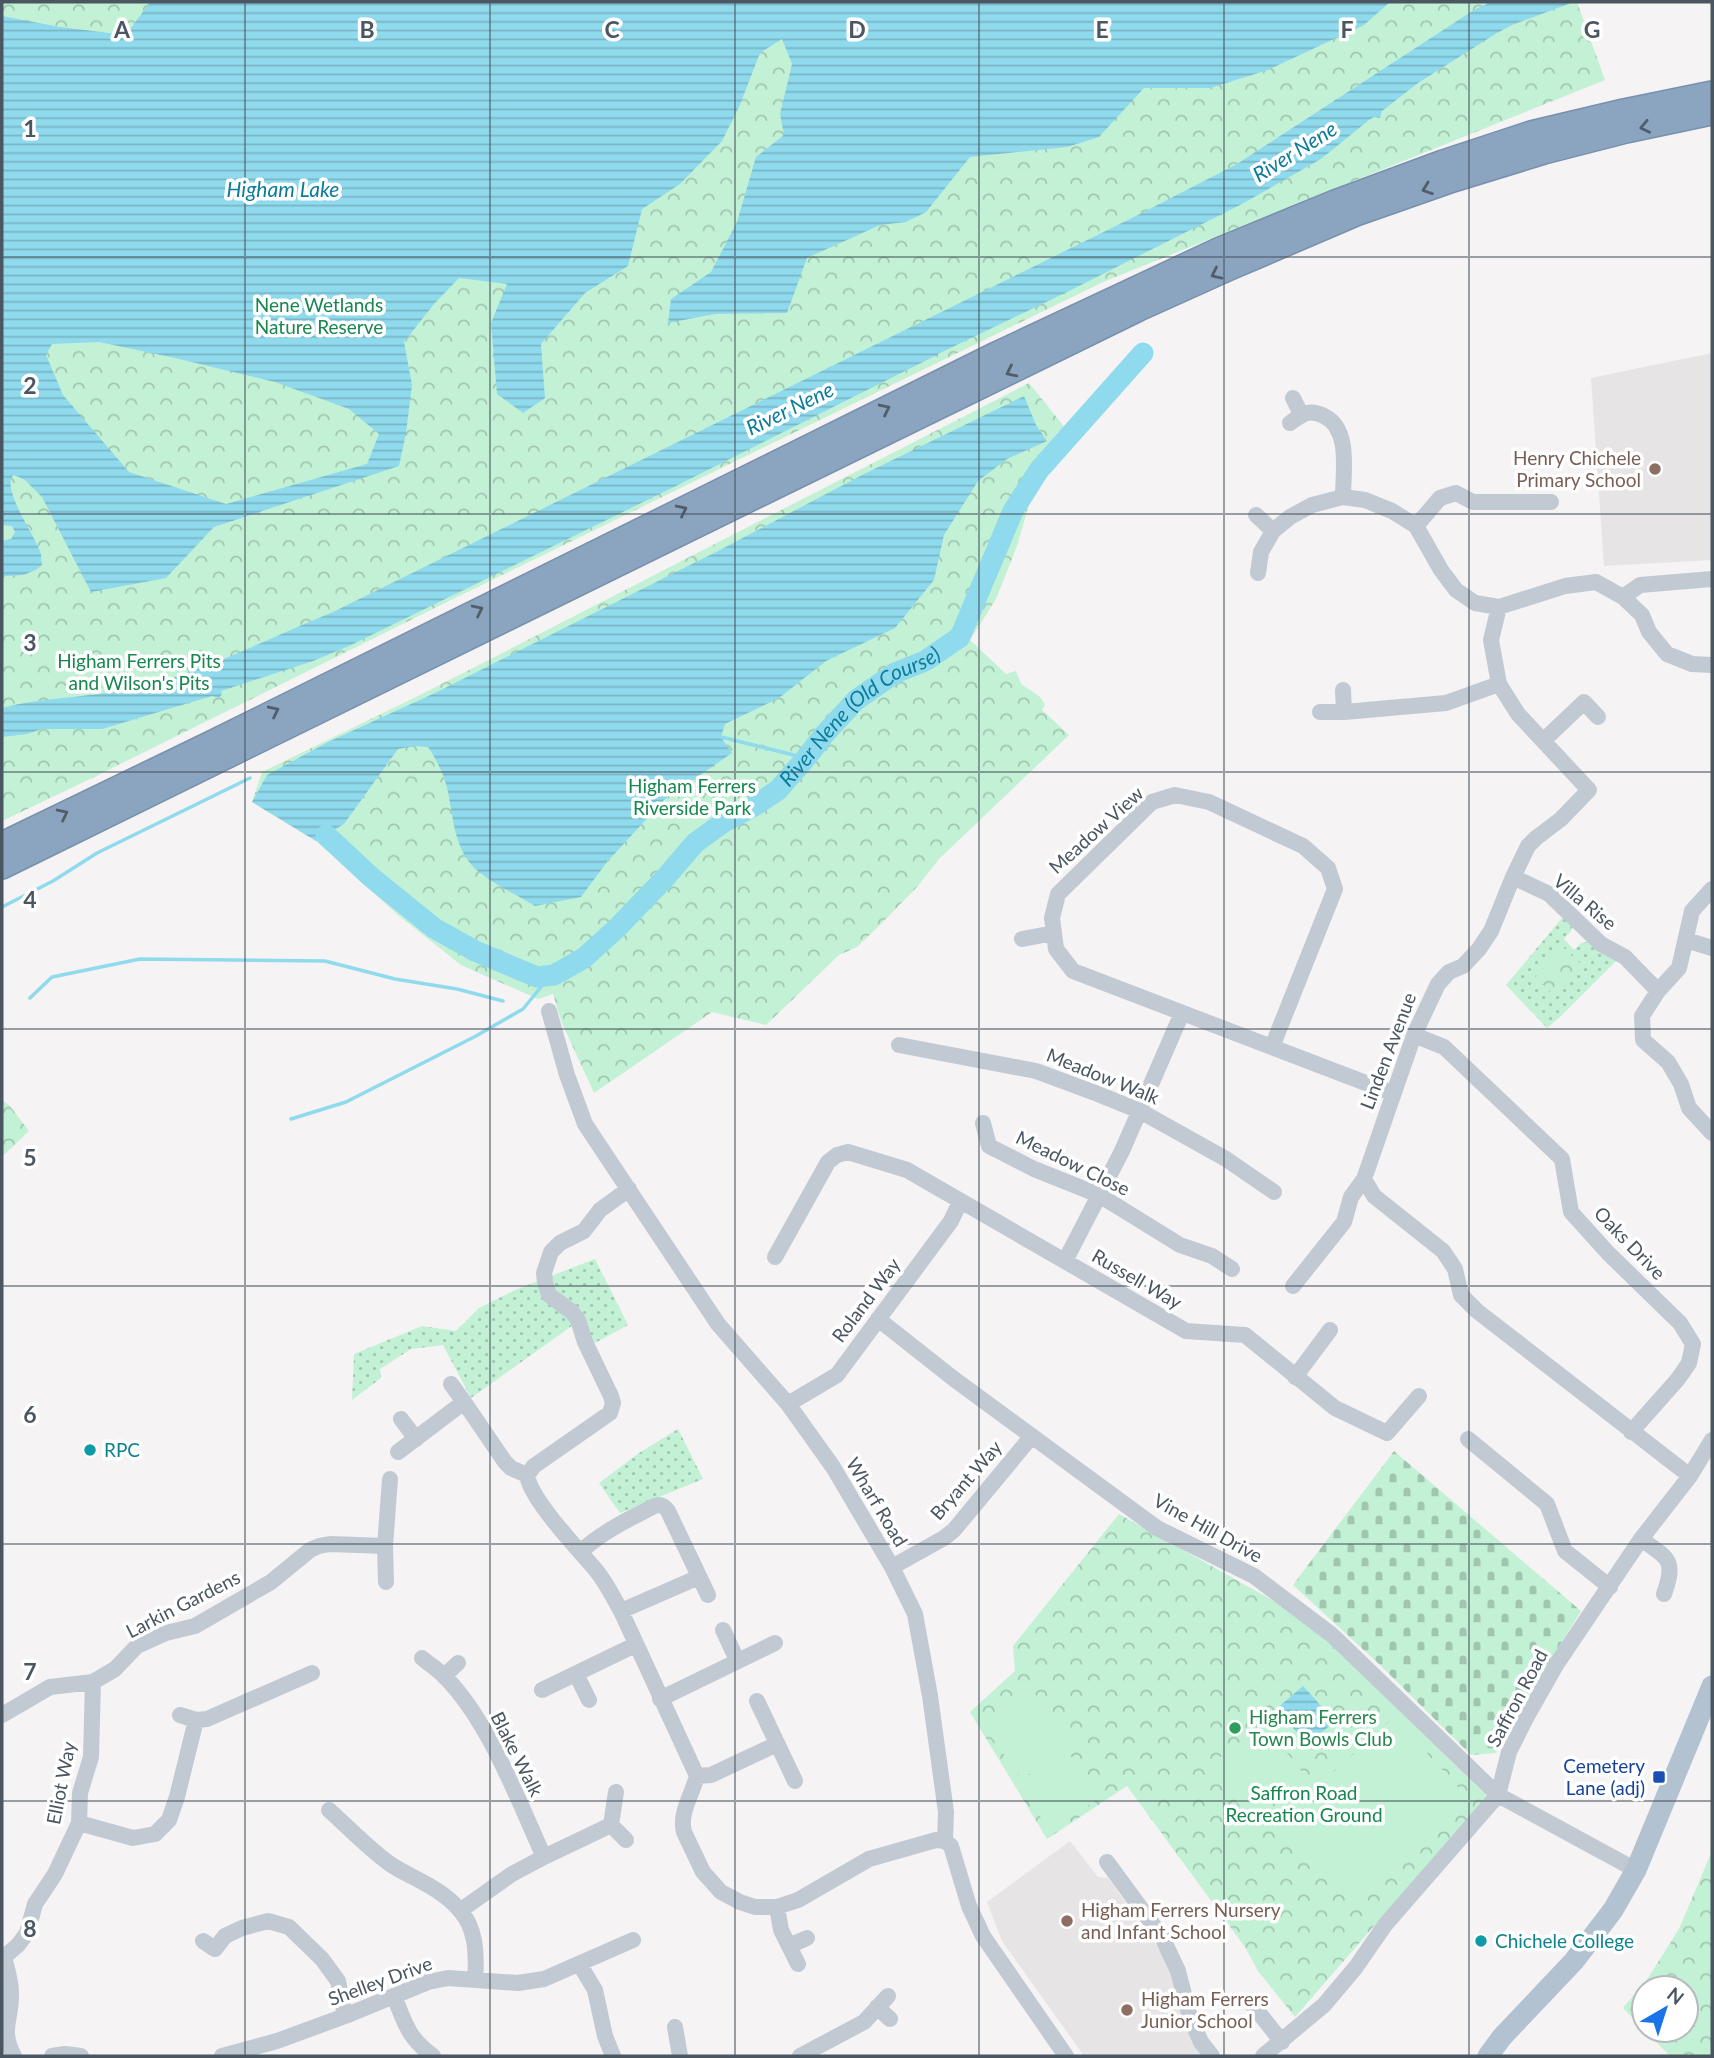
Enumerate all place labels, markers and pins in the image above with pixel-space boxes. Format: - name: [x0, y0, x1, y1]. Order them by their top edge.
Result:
- place label: Henry Chichele Primary School: [1513, 446, 1641, 491]
- marker: Henry Chichele Primary School: [1647, 461, 1663, 477]
- place label: RPC: [104, 1438, 140, 1461]
- marker: RPC: [82, 1442, 98, 1458]
- place label: Higham Ferrers Town Bowls Club: [1249, 1705, 1393, 1750]
- marker: Higham Ferrers Town Bowls Club: [1227, 1720, 1243, 1736]
- place label: Cemetery Lane (adj): [1563, 1754, 1645, 1799]
- marker: Cemetery Lane (adj): [1651, 1769, 1667, 1785]
- place label: Higham Ferrers Nursery and Infant School: [1081, 1898, 1281, 1943]
- marker: Higham Ferrers Nursery and Infant School: [1059, 1913, 1075, 1929]
- place label: Chichele College: [1495, 1929, 1634, 1952]
- marker: Chichele College: [1473, 1933, 1489, 1949]
- place label: Higham Ferrers Junior School: [1141, 1987, 1269, 2032]
- marker: Higham Ferrers Junior School: [1119, 2002, 1135, 2018]

